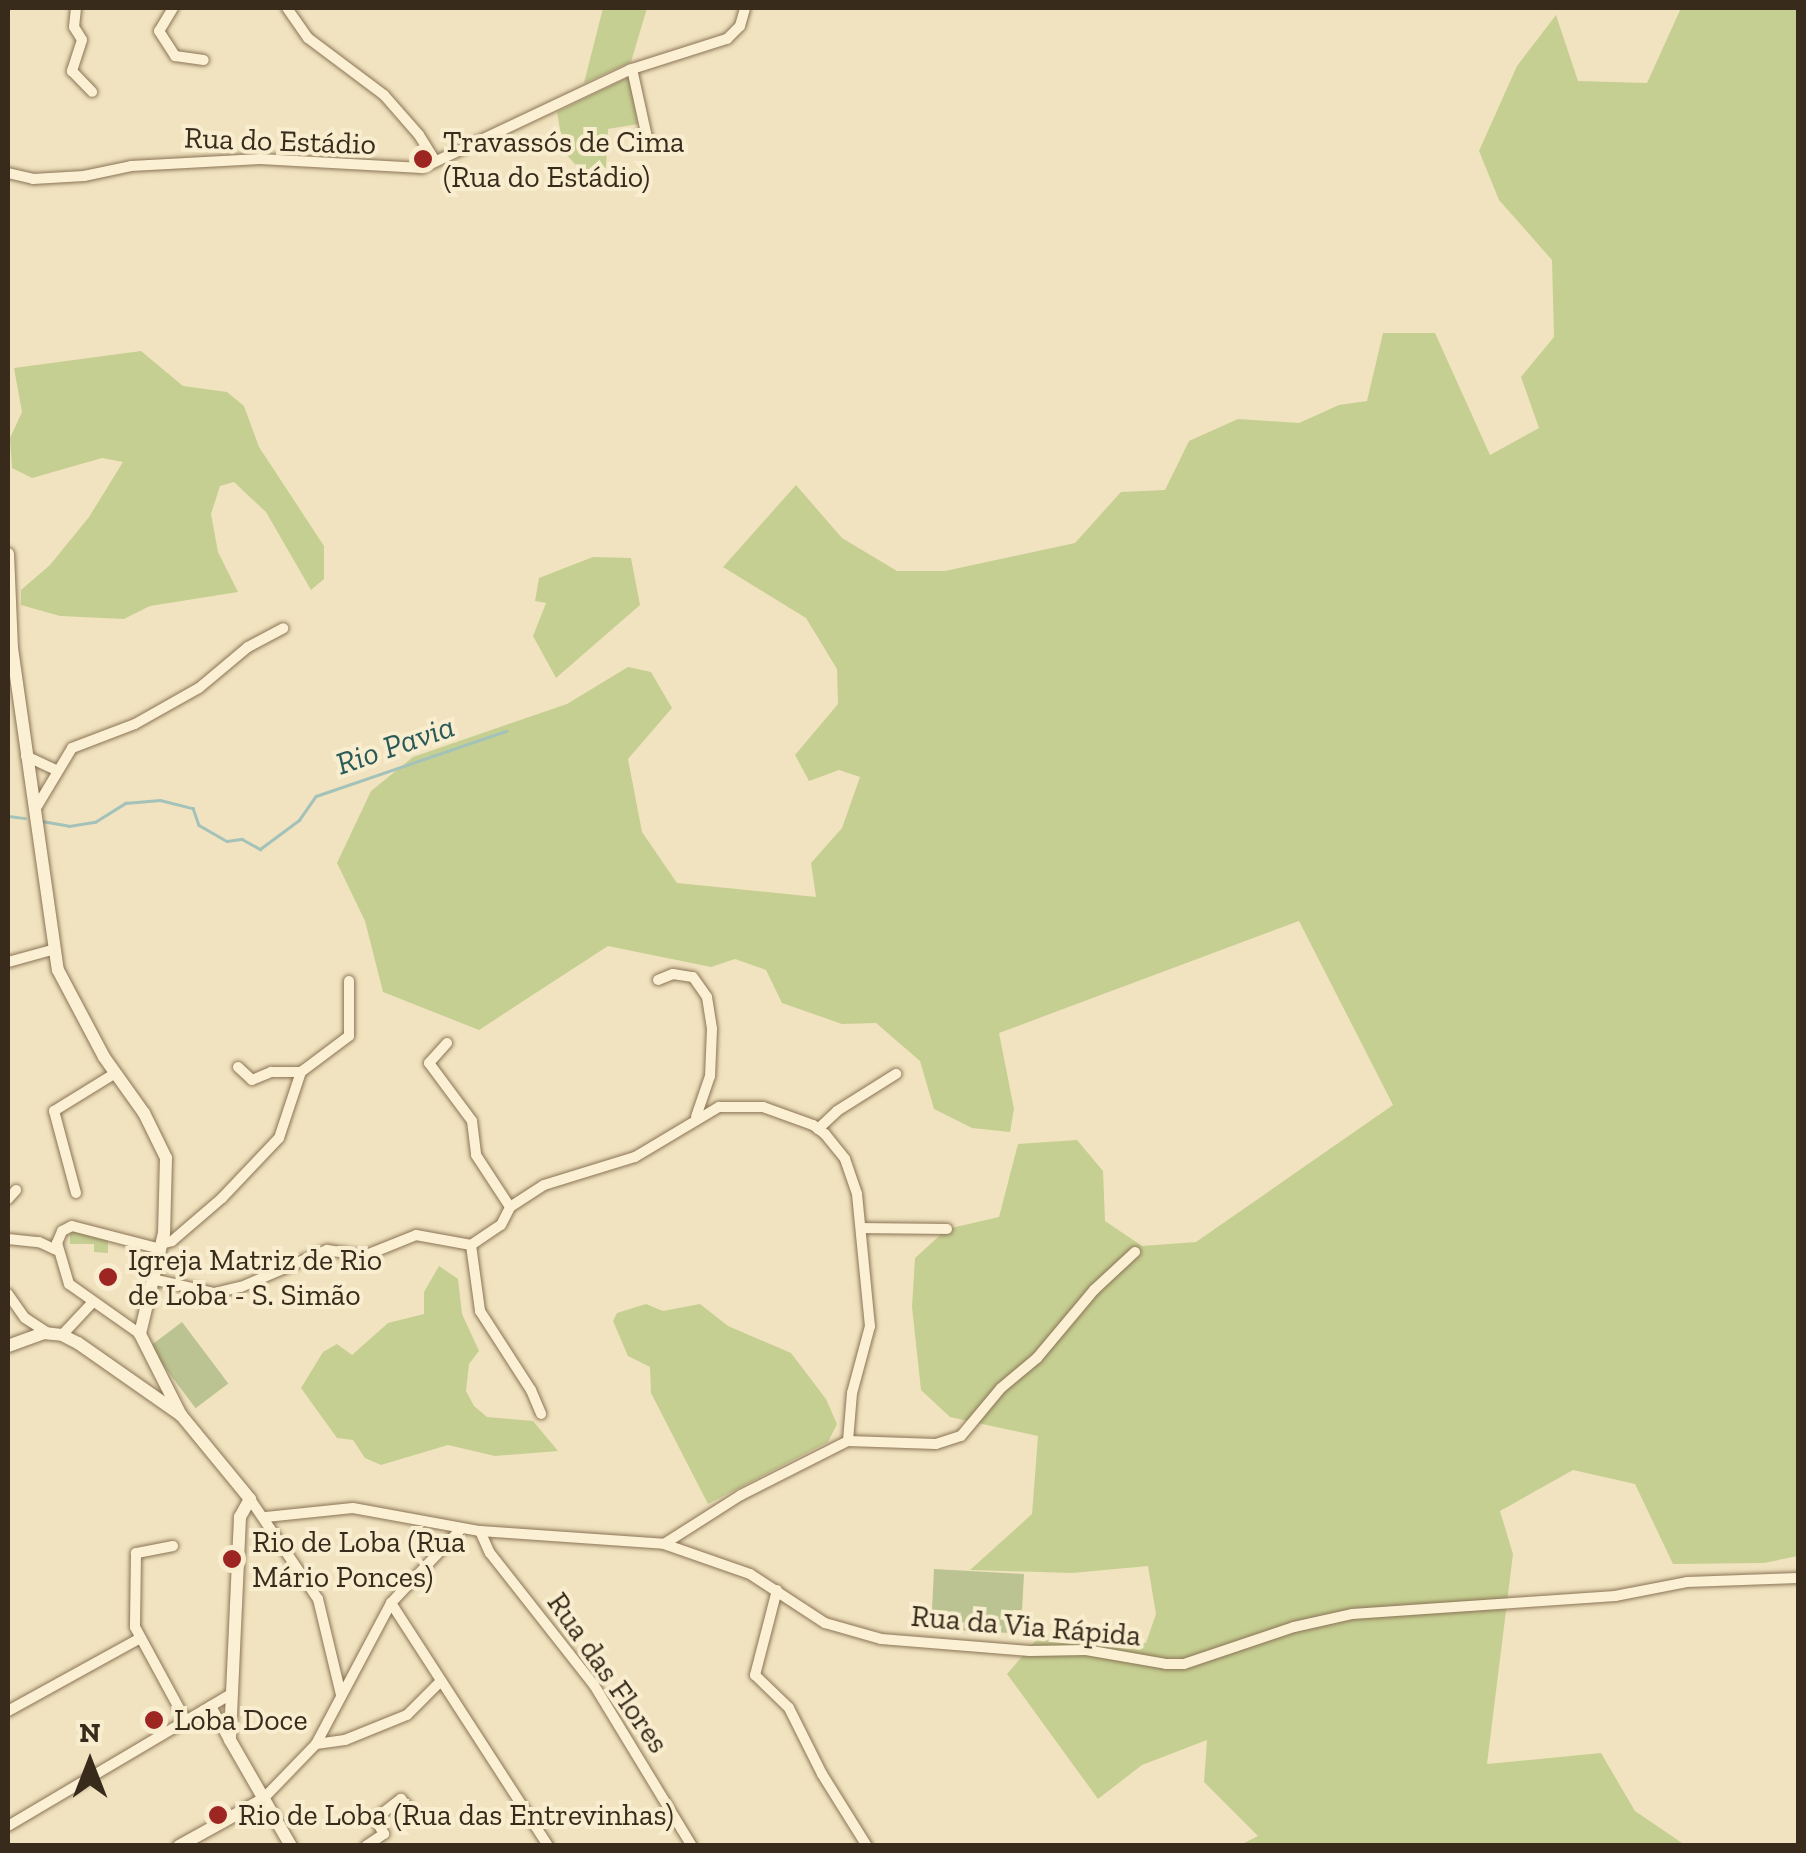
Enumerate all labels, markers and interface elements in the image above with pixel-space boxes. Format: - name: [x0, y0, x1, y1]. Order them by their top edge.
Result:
- street label: Rua do Estádio: [183, 120, 377, 162]
- place label: Travassós de Cima (Rua do Estádio): [443, 124, 685, 194]
- marker: Travassós de Cima (Rua do Estádio): [412, 148, 434, 170]
- water label: Rio Pavia: [331, 707, 459, 783]
- place label: Igreja Matriz de Rio de Loba - S. Simão: [128, 1242, 382, 1312]
- marker: Igreja Matriz de Rio de Loba - S. Simão: [97, 1266, 119, 1288]
- place label: Rio de Loba (Rua Mário Ponces): [252, 1524, 466, 1594]
- marker: Rio de Loba (Rua Mário Ponces): [221, 1548, 243, 1570]
- street label: Rua das Flores: [539, 1586, 677, 1760]
- street label: Rua da Via Rápida: [909, 1598, 1143, 1654]
- place label: Loba Doce: [174, 1702, 308, 1738]
- marker: Loba Doce: [143, 1709, 165, 1731]
- north arrow: [40, 1713, 140, 1813]
- text: N: [79, 1716, 101, 1749]
- place label: Rio de Loba (Rua das Entrevinhas): [238, 1797, 674, 1833]
- marker: Rio de Loba (Rua das Entrevinhas): [207, 1804, 229, 1826]

